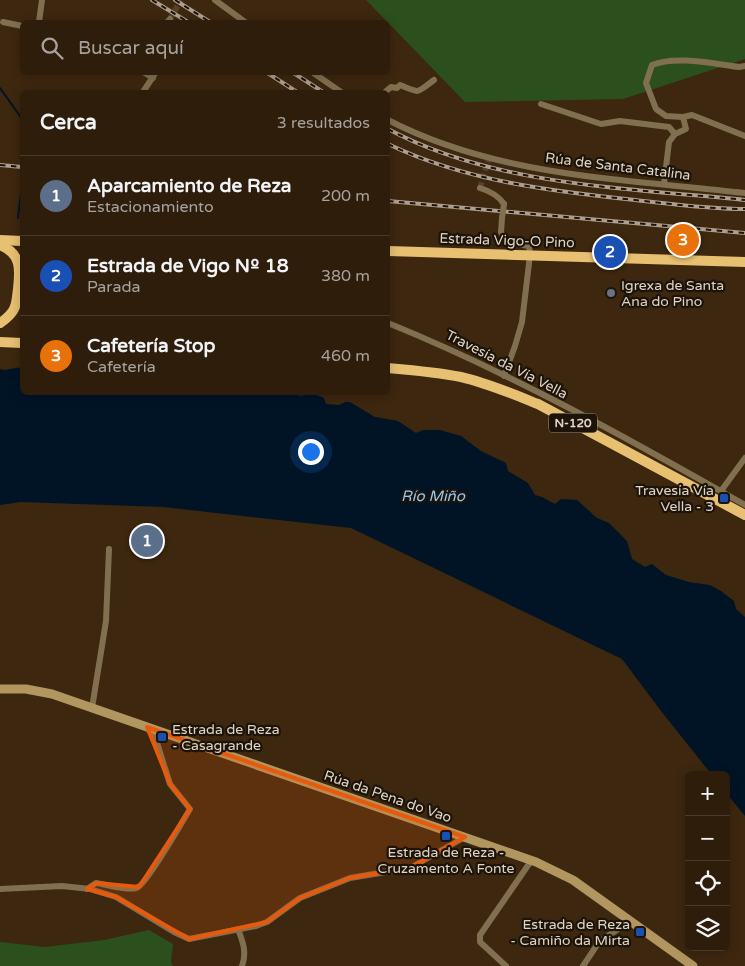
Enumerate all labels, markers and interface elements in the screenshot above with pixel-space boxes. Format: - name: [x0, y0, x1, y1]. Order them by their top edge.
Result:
- search box: [20, 20, 390, 75]
- icon: search: [38, 34, 66, 62]
- text: Buscar aquí: [78, 37, 184, 59]
- text: Cerca: [40, 110, 97, 135]
- text: 3 resultados: [277, 113, 370, 133]
- street label: Rúa de Santa Catalina: [544, 149, 691, 184]
- text: Aparcamiento de Reza: [87, 175, 292, 197]
- text: 1: [51, 186, 61, 206]
- text: 200 m: [321, 186, 370, 206]
- text: Estacionamiento: [87, 197, 214, 217]
- pin: 3: [667, 221, 699, 259]
- street label: Estrada Vigo-O Pino: [439, 230, 575, 251]
- pin: 2: [594, 233, 626, 271]
- text: Estrada de Vigo Nº 18: [87, 255, 289, 277]
- text: 2: [51, 266, 61, 286]
- text: 380 m: [321, 266, 370, 286]
- text: Parada: [87, 277, 141, 297]
- place label: Igrexa de Santa Ana do Pino: [621, 277, 724, 310]
- marker: Igrexa de Santa Ana do Pino: [605, 287, 617, 299]
- street label: Travesía da Vía Vella: [443, 326, 570, 403]
- text: Cafetería Stop: [87, 335, 216, 357]
- text: 3: [51, 346, 61, 366]
- text: 460 m: [321, 346, 370, 366]
- text: Cafetería: [87, 357, 156, 377]
- road number: N-120: [549, 413, 597, 432]
- your location: [298, 439, 324, 465]
- place label: Travesía Vía Vella - 3: [635, 482, 714, 515]
- water label: Río Miño: [401, 487, 466, 505]
- marker: Travesía Vía Vella - 3: [718, 492, 730, 504]
- pin: 1: [131, 522, 163, 560]
- place label: Estrada de Reza - Casagrande: [172, 721, 280, 754]
- marker: Estrada de Reza - Casagrande: [156, 731, 168, 743]
- street label: Rúa da Pena do Vao: [322, 767, 454, 826]
- map controls: [685, 771, 730, 951]
- button: +: [685, 771, 730, 816]
- button: −: [685, 816, 730, 861]
- marker: Estrada de Reza - Cruzamento A Fonte: [440, 830, 452, 842]
- place label: Estrada de Reza - Cruzamento A Fonte: [378, 844, 515, 877]
- button: locate: [685, 861, 730, 906]
- button: layers: [685, 906, 730, 951]
- place label: Estrada de Reza - Camiño da Mirta: [510, 916, 630, 949]
- marker: Estrada de Reza - Camiño da Mirta: [634, 926, 646, 938]

